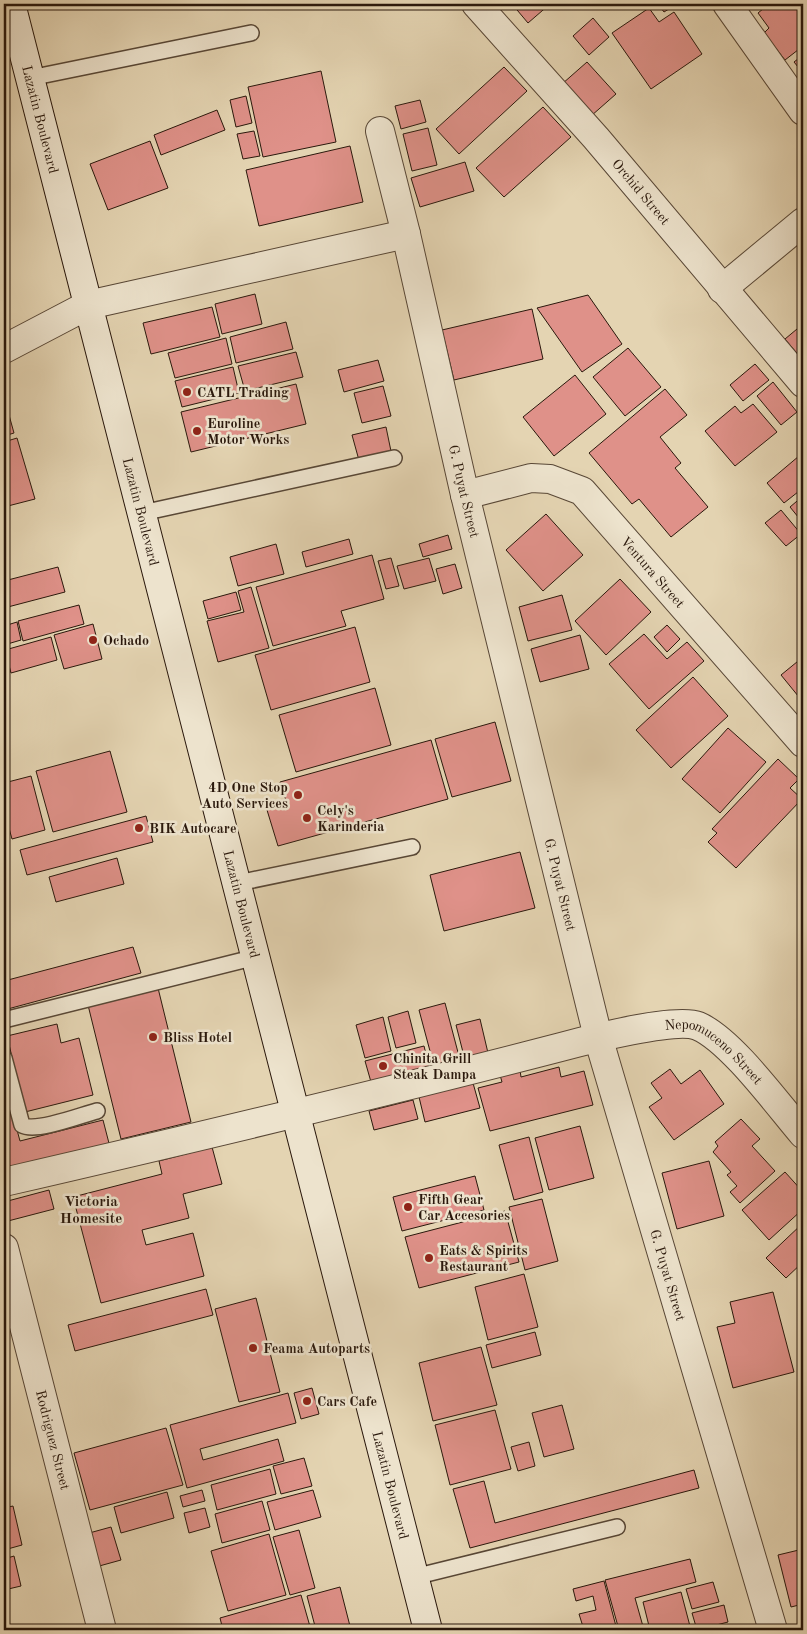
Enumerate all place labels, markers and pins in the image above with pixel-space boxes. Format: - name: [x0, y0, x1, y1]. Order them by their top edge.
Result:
- marker: CATL Trading: [181, 386, 193, 398]
- place label: CATL Trading: [197, 386, 289, 400]
- place label: Euroline Motor Works: [207, 417, 289, 447]
- marker: Euroline Motor Works: [191, 425, 203, 437]
- marker: Ochado: [87, 634, 99, 646]
- place label: Ochado: [103, 634, 149, 648]
- place label: 4D One Stop Auto Services: [202, 781, 288, 811]
- marker: 4D One Stop Auto Services: [292, 789, 304, 801]
- place label: Cely's Karinderia: [317, 804, 384, 834]
- marker: Cely's Karinderia: [301, 812, 313, 824]
- marker: BIK Autocare: [133, 822, 145, 834]
- place label: BIK Autocare: [149, 822, 237, 836]
- marker: Bliss Hotel: [147, 1031, 159, 1043]
- place label: Bliss Hotel: [163, 1031, 232, 1045]
- place label: Chinita Grill Steak Dampa: [393, 1052, 476, 1082]
- marker: Chinita Grill Steak Dampa: [377, 1060, 389, 1072]
- place label: Fifth Gear Car Accesories: [418, 1193, 510, 1223]
- marker: Fifth Gear Car Accesories: [402, 1201, 414, 1213]
- place label: Eats & Spirits Restaurant: [439, 1244, 528, 1274]
- marker: Eats & Spirits Restaurant: [423, 1252, 435, 1264]
- marker: Feama Autoparts: [247, 1342, 259, 1354]
- place label: Feama Autoparts: [263, 1342, 370, 1356]
- marker: Cars Cafe: [301, 1395, 313, 1407]
- place label: Cars Cafe: [317, 1395, 377, 1409]

